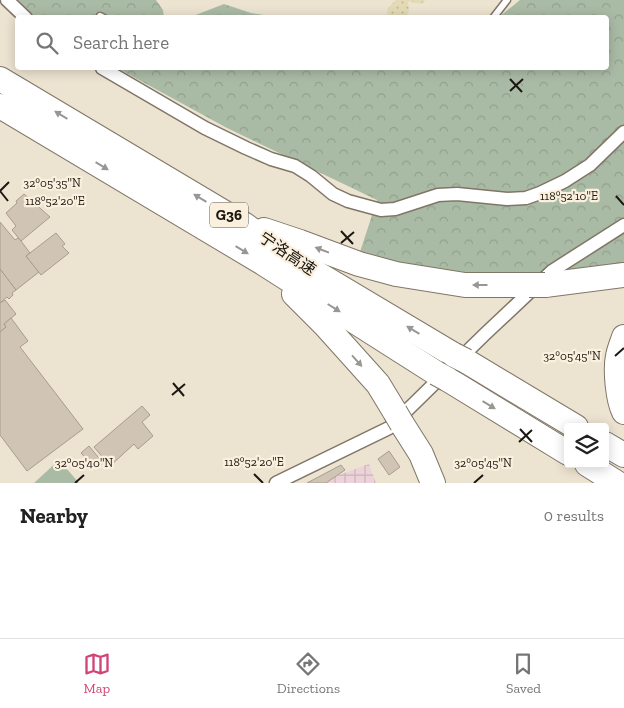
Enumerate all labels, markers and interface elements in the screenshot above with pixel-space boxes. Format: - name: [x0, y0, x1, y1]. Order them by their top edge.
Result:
- search box: [15, 15, 609, 70]
- icon: search: [33, 29, 61, 57]
- text: Search here: [73, 31, 169, 54]
- one-way arrow: [54, 111, 67, 120]
- one-way arrow: [96, 162, 109, 171]
- text: 32°05'35"N: [23, 176, 81, 190]
- text: 118°52'10"E: [540, 189, 598, 203]
- text: 118°52'20"E: [25, 194, 85, 208]
- one-way arrow: [193, 194, 208, 202]
- road number: G36: [210, 202, 248, 228]
- street label: 宁洛高速: [256, 228, 320, 279]
- one-way arrow: [235, 245, 248, 254]
- one-way arrow: [315, 246, 330, 253]
- one-way arrow: [472, 281, 488, 289]
- one-way arrow: [327, 303, 340, 312]
- one-way arrow: [406, 325, 419, 334]
- text: 32°05'45"N: [543, 349, 601, 363]
- one-way arrow: [352, 354, 363, 367]
- one-way arrow: [482, 400, 496, 409]
- map controls: [564, 423, 609, 468]
- button: layers: [564, 423, 609, 468]
- text: 118°52'20"E: [224, 455, 284, 469]
- text: 32°05'40"N: [55, 456, 113, 470]
- text: 32°05'45"N: [454, 456, 512, 470]
- text: Nearby: [20, 503, 88, 528]
- text: 0 results: [544, 506, 604, 525]
- tab: Map: [83, 650, 111, 697]
- tab: Directions: [277, 650, 340, 697]
- tab: Saved: [506, 650, 541, 697]

